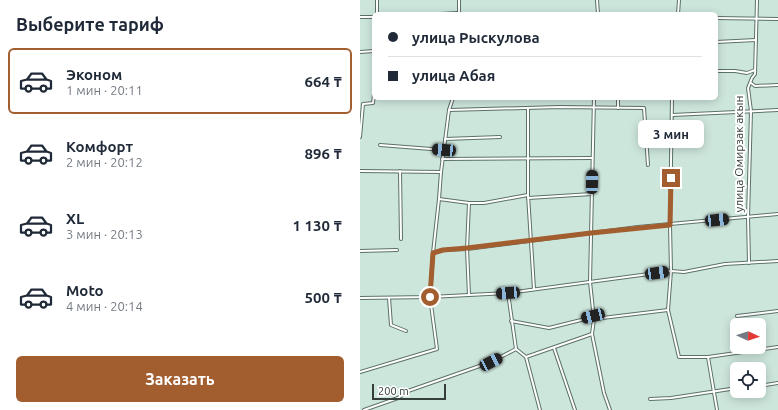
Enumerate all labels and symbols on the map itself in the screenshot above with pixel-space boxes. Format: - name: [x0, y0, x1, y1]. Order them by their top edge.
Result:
- street label: улица Омирзак акын: [732, 96, 745, 212]
- callout: 3 мин: [638, 120, 704, 148]
- car: [432, 143, 456, 157]
- route end: [662, 169, 680, 187]
- car: [586, 170, 598, 194]
- car: [704, 213, 730, 227]
- car: [644, 265, 670, 281]
- car: [496, 286, 520, 300]
- route start: [421, 288, 439, 306]
- car: [580, 307, 606, 325]
- north arrow: [730, 318, 766, 354]
- car: [478, 351, 504, 373]
- scale bar: [372, 382, 446, 401]

